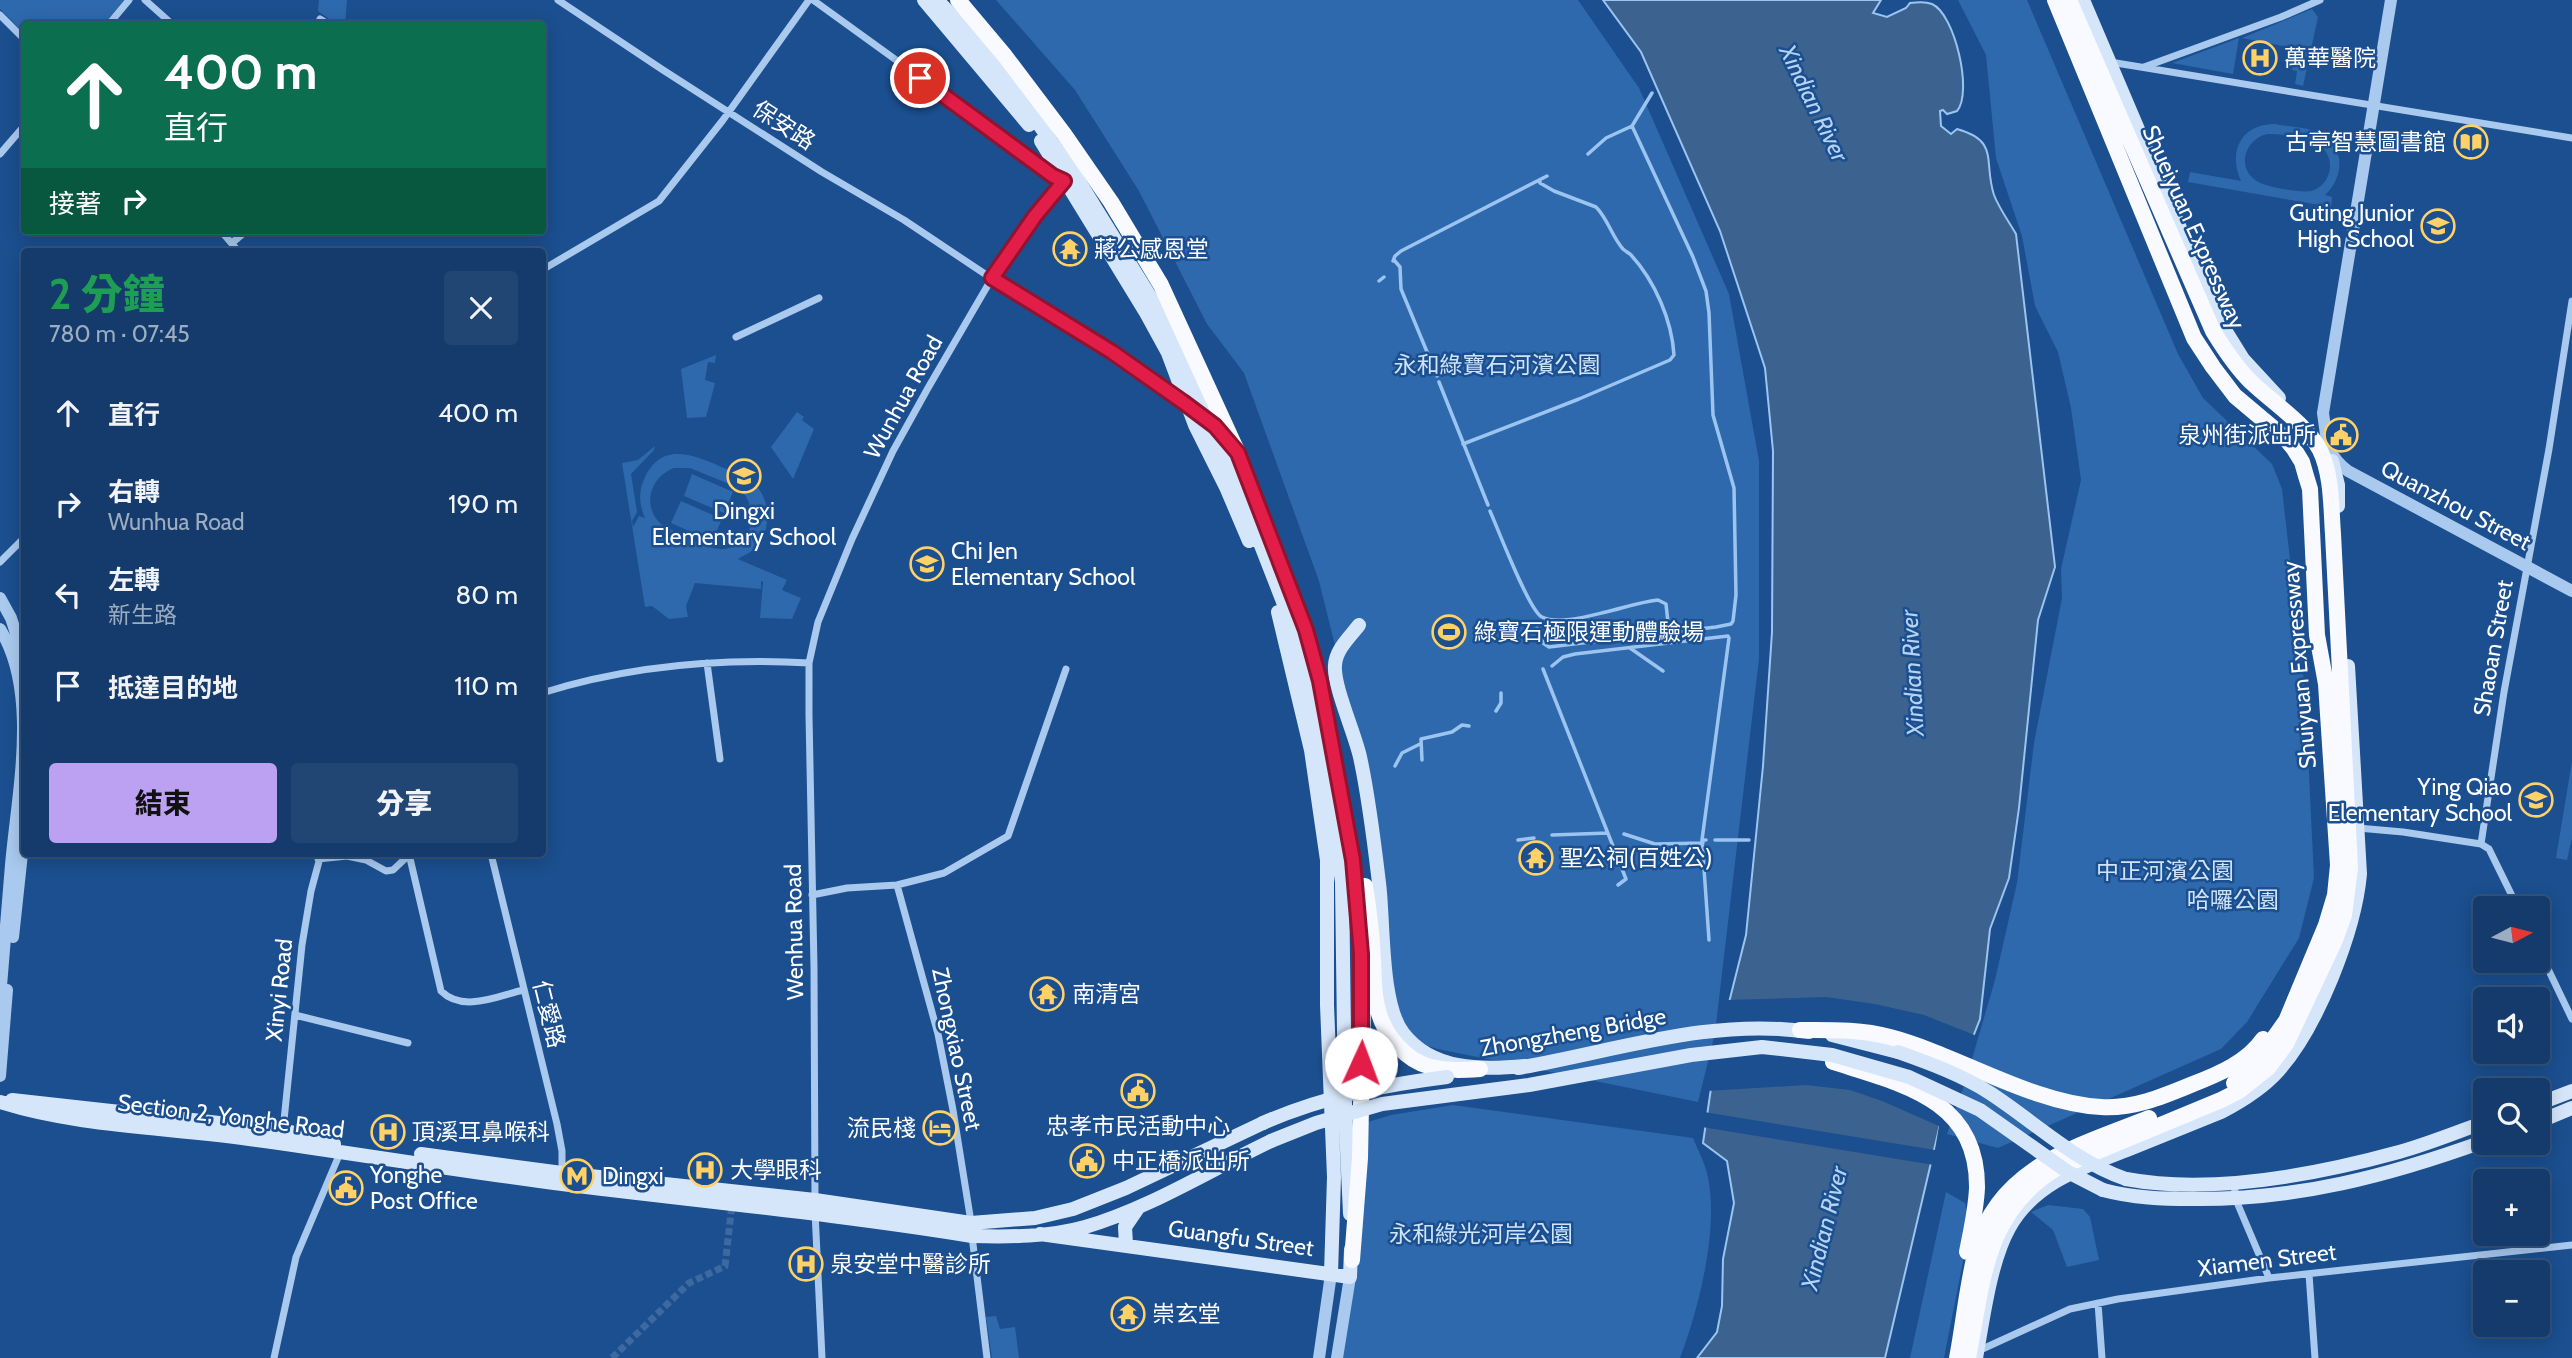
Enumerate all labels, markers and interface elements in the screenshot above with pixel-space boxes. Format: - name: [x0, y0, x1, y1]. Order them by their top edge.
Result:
- water label: Xindian River: [1773, 39, 1855, 168]
- hospital icon: 萬華醫院: [2241, 39, 2279, 77]
- text: 400 m: [164, 42, 317, 101]
- place label: 萬華醫院: [2284, 44, 2376, 72]
- pin: [890, 48, 950, 108]
- icon: ahead: [49, 49, 140, 140]
- icon: arrive: [901, 59, 939, 97]
- street label: 保安路: [747, 94, 821, 156]
- text: 直行: [164, 108, 228, 147]
- street label: Shueiyuan Expressway: [2136, 121, 2252, 334]
- library icon: 古亭智慧圖書館: [2452, 123, 2490, 161]
- place label: 古亭智慧圖書館: [2285, 128, 2446, 156]
- icon: right: [115, 182, 153, 220]
- text: 接著: [49, 188, 101, 220]
- place label: Guting Junior High School: [2289, 199, 2415, 253]
- school or university icon: Guting Junior High School: [2419, 207, 2457, 245]
- temple icon: 蔣公感恩堂: [1051, 230, 1089, 268]
- place label: 蔣公感恩堂: [1094, 235, 1209, 263]
- text: 2 分鐘: [49, 268, 165, 320]
- button: close: [444, 271, 518, 345]
- text: 780 m · 07:45: [49, 320, 190, 348]
- street label: Wunhua Road: [858, 330, 948, 464]
- park label: 永和綠寶石河濱公園: [1394, 351, 1601, 379]
- icon: ahead: [49, 394, 87, 432]
- text: 400 m: [438, 397, 518, 429]
- text: 直行: [108, 399, 160, 431]
- public building icon: 泉州街派出所: [2322, 416, 2360, 454]
- place label: 泉州街派出所: [2178, 421, 2316, 449]
- street label: Quanzhou Street: [2376, 454, 2536, 556]
- school or university icon: Dingxi Elementary School: [725, 457, 763, 495]
- text: 右轉: [108, 476, 160, 508]
- icon: right: [49, 485, 87, 523]
- text: 190 m: [448, 488, 518, 520]
- place label: Dingxi Elementary School: [652, 497, 837, 551]
- text: Wunhua Road: [108, 508, 245, 536]
- place label: Chi Jen Elementary School: [951, 537, 1136, 591]
- school or university icon: Chi Jen Elementary School: [908, 545, 946, 583]
- street label: Shuiyuan Expressway: [2276, 560, 2322, 770]
- text: 左轉: [108, 564, 160, 596]
- icon: left: [49, 576, 87, 614]
- street label: Shaoan Street: [2467, 578, 2519, 718]
- text: 80 m: [455, 579, 518, 611]
- text: 新生路: [108, 601, 177, 629]
- water label: Xindian River: [1894, 608, 1930, 738]
- sports icon: 綠寶石極限運動體驗場: [1430, 613, 1468, 651]
- place label: 綠寶石極限運動體驗場: [1474, 618, 1704, 646]
- icon: arrive: [49, 667, 87, 705]
- text: 110 m: [454, 670, 518, 702]
- text: 抵達目的地: [108, 672, 238, 704]
- button: 結束: [49, 763, 277, 843]
- button: 分享: [291, 763, 518, 843]
- place label: Ying Qiao Elementary School: [2328, 773, 2513, 827]
- school or university icon: Ying Qiao Elementary School: [2517, 781, 2555, 819]
- temple icon: 聖公祠(百姓公): [1517, 839, 1555, 877]
- place label: 聖公祠(百姓公): [1560, 844, 1712, 872]
- park label: 中正河濱公園: [2096, 857, 2234, 885]
- street label: Wenhua Road: [779, 864, 809, 1000]
- park label: 哈囉公園: [2187, 886, 2279, 914]
- north arrow: [2473, 896, 2550, 973]
- map controls: [2473, 896, 2550, 1337]
- street label: Xinyi Road: [260, 937, 298, 1043]
- street label: Zhongxiao Street: [926, 965, 988, 1133]
- temple icon: 南清宮: [1028, 975, 1066, 1013]
- street label: 仁愛路: [527, 977, 571, 1051]
- place label: 南清宮: [1072, 980, 1141, 1008]
- button: sound: [2473, 987, 2550, 1064]
- street label: Zhongzheng Bridge: [1478, 1002, 1668, 1062]
- position arrow: [1324, 1026, 1398, 1100]
- public building icon: 忠孝市民活動中心: [1119, 1072, 1157, 1110]
- button: search: [2473, 1078, 2550, 1155]
- street label: Section 2, Yonghe Road: [116, 1088, 346, 1144]
- hotel icon: 流民棧: [921, 1109, 959, 1147]
- place label: 忠孝市民活動中心: [1046, 1112, 1230, 1140]
- hospital icon: 頂溪耳鼻喉科: [369, 1113, 407, 1151]
- place label: 流民棧: [847, 1114, 916, 1142]
- place label: 頂溪耳鼻喉科: [412, 1118, 550, 1146]
- public building icon: 中正橋派出所: [1068, 1142, 1106, 1180]
- place label: 中正橋派出所: [1112, 1147, 1250, 1175]
- hospital icon: 大學眼科: [686, 1151, 724, 1189]
- place label: 大學眼科: [730, 1156, 822, 1184]
- metro station icon: Dingxi: [558, 1157, 596, 1195]
- place label: Yonghe Post Office: [369, 1161, 478, 1215]
- place label: Dingxi: [602, 1162, 664, 1190]
- water label: Xindian River: [1794, 1162, 1854, 1294]
- public building icon: Yonghe Post Office: [327, 1169, 365, 1207]
- button: +: [2473, 1169, 2550, 1246]
- street label: Guangfu Street: [1166, 1214, 1316, 1262]
- park label: 永和綠光河岸公園: [1389, 1220, 1573, 1248]
- street label: Xiamen Street: [2196, 1238, 2338, 1282]
- hospital icon: 泉安堂中醫診所: [787, 1245, 825, 1283]
- place label: 泉安堂中醫診所: [830, 1250, 991, 1278]
- button: −: [2473, 1260, 2550, 1337]
- temple icon: 崇玄堂: [1109, 1295, 1147, 1333]
- place label: 崇玄堂: [1152, 1300, 1221, 1328]

